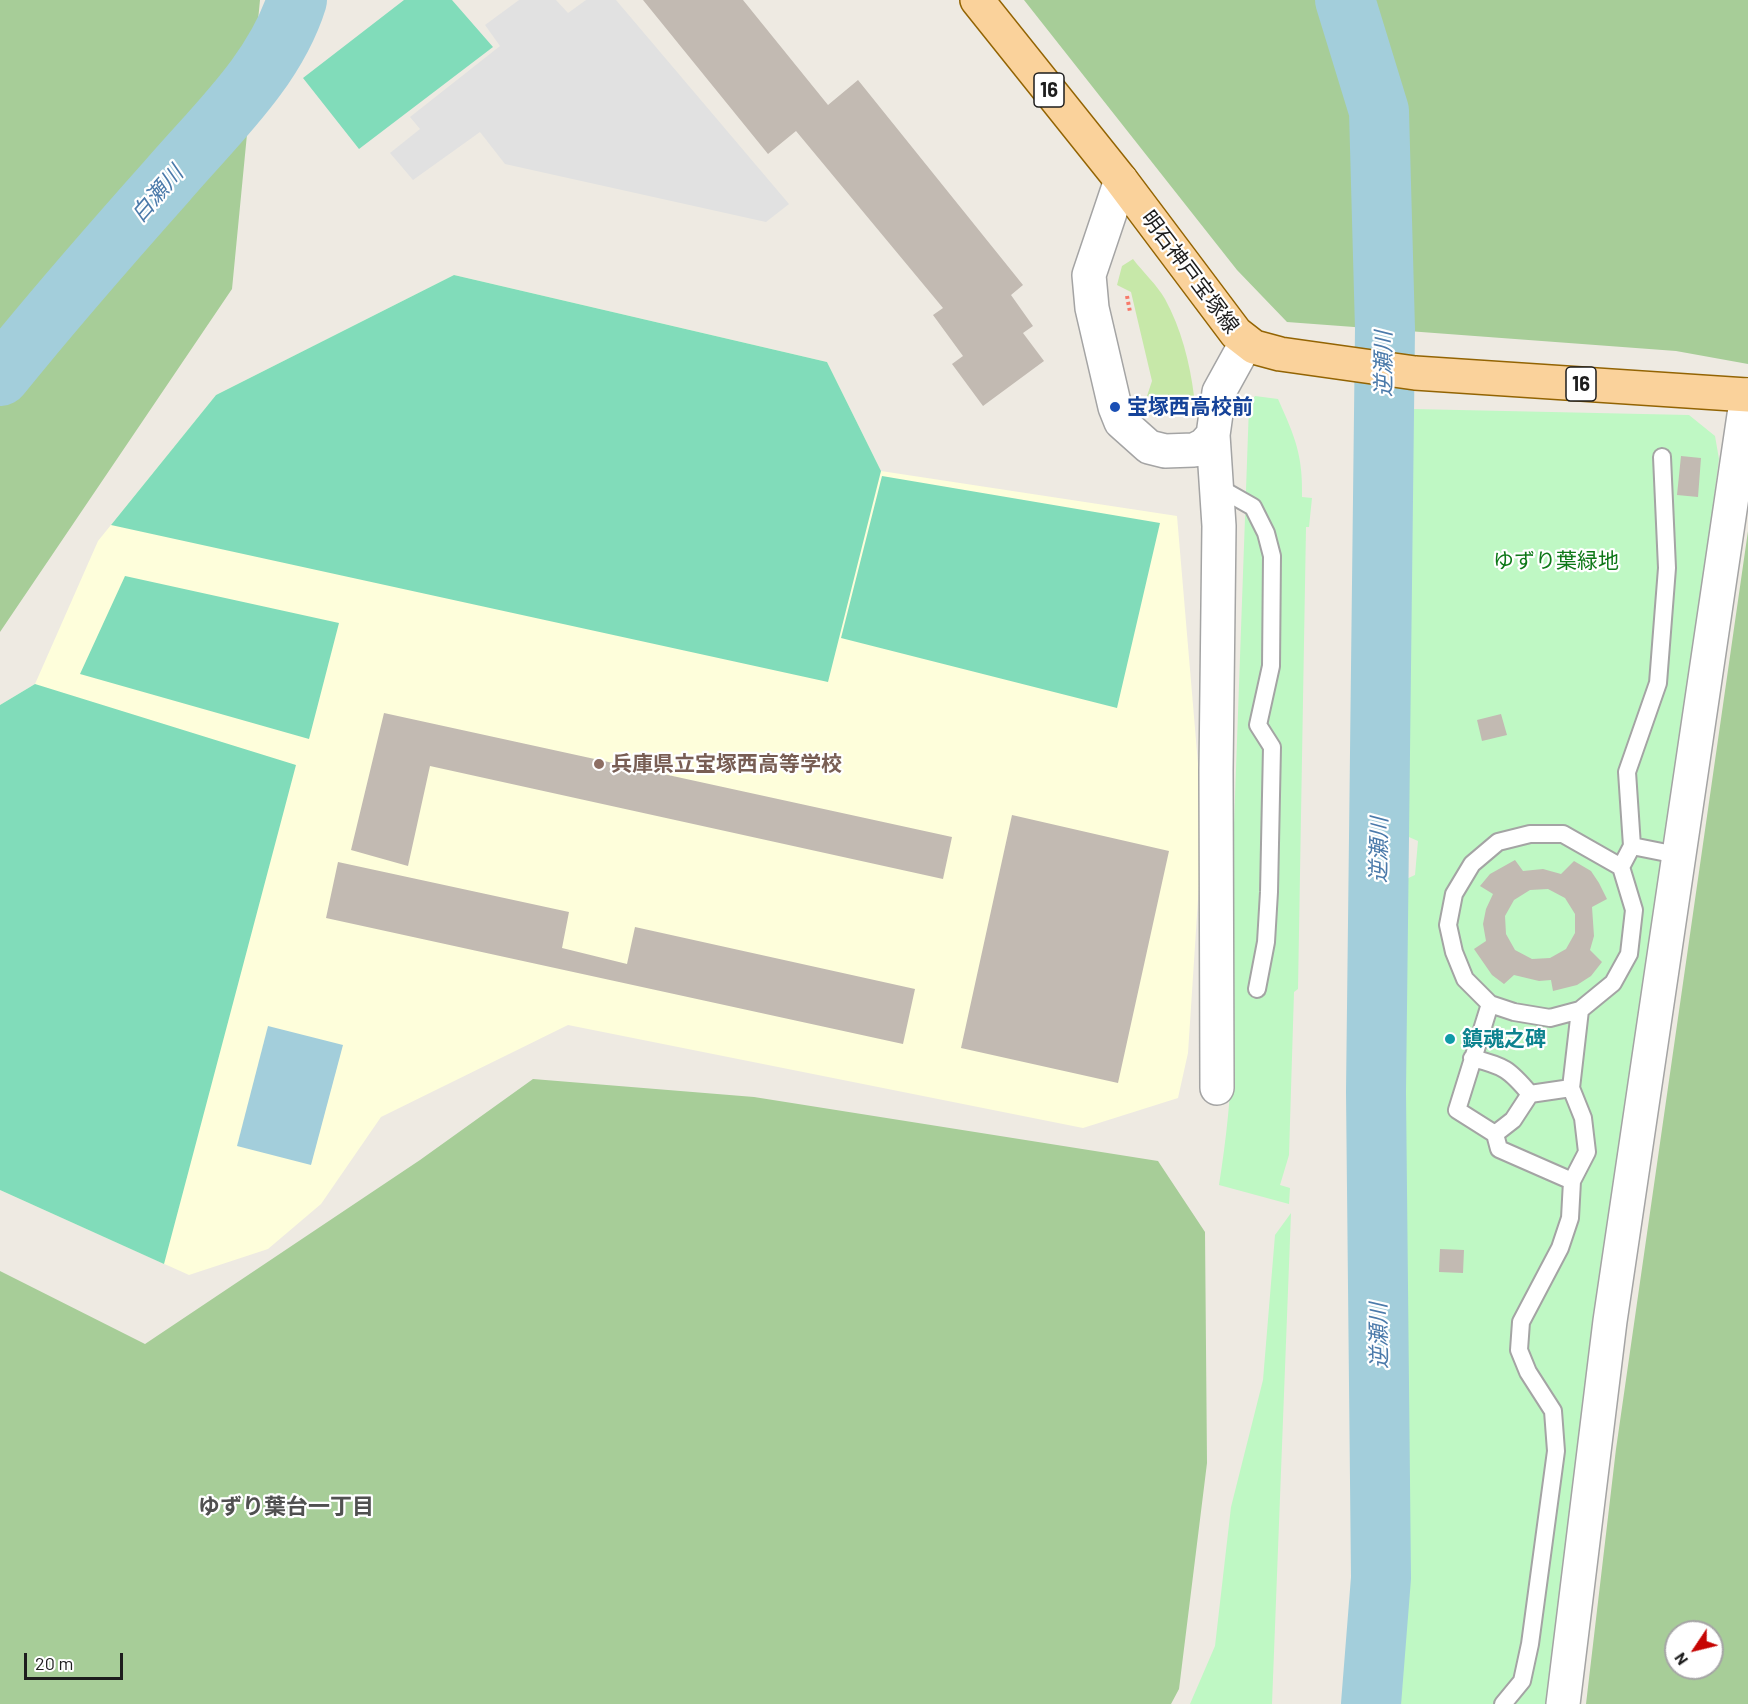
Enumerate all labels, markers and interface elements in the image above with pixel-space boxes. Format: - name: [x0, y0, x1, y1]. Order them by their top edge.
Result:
- road number: 16: [1034, 73, 1064, 107]
- water label: 白瀬川: [125, 160, 189, 228]
- street label: 明石神戸宝塚線: [1136, 206, 1244, 338]
- water label: 逆瀬川: [1371, 331, 1397, 397]
- road number: 16: [1566, 367, 1596, 401]
- place label: 宝塚西高校前: [1127, 394, 1253, 420]
- marker: 宝塚西高校前: [1108, 400, 1122, 414]
- park label: ゆずり葉緑地: [1493, 548, 1619, 574]
- place label: 兵庫県立宝塚西高等学校: [611, 751, 842, 777]
- marker: 兵庫県立宝塚西高等学校: [592, 757, 606, 771]
- water label: 逆瀬川: [1365, 817, 1393, 883]
- place label: 鎮魂之碑: [1462, 1026, 1546, 1052]
- marker: 鎮魂之碑: [1443, 1032, 1457, 1046]
- water label: 逆瀬川: [1365, 1303, 1393, 1369]
- district label: ゆずり葉台一丁目: [198, 1494, 374, 1520]
- north arrow: [1664, 1620, 1724, 1680]
- scale bar: [27, 1641, 126, 1679]
- text: N: [1670, 1650, 1691, 1669]
- text: 20 m: [35, 1652, 73, 1674]

